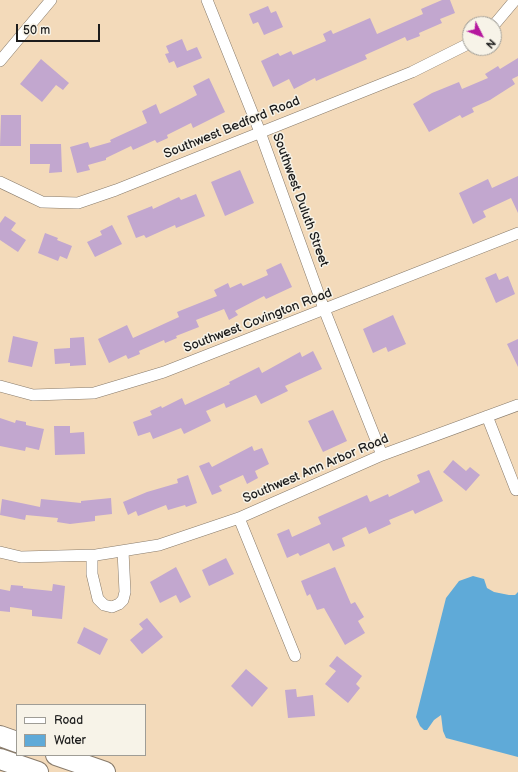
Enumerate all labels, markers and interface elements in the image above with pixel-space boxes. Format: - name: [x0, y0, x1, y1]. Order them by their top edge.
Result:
- scale bar: [18, 16, 102, 42]
- north arrow: [462, 16, 502, 56]
- text: 50 m: [23, 23, 50, 38]
- text: N: [483, 36, 498, 51]
- street label: Southwest Bedford Road: [162, 94, 302, 162]
- street label: Southwest Duluth Street: [269, 131, 331, 269]
- street label: Southwest Covington Road: [182, 285, 334, 357]
- street label: Southwest Ann Arbor Road: [241, 431, 391, 507]
- legend: [16, 704, 146, 756]
- text: Road: [54, 713, 83, 728]
- text: Water: [54, 733, 86, 748]

